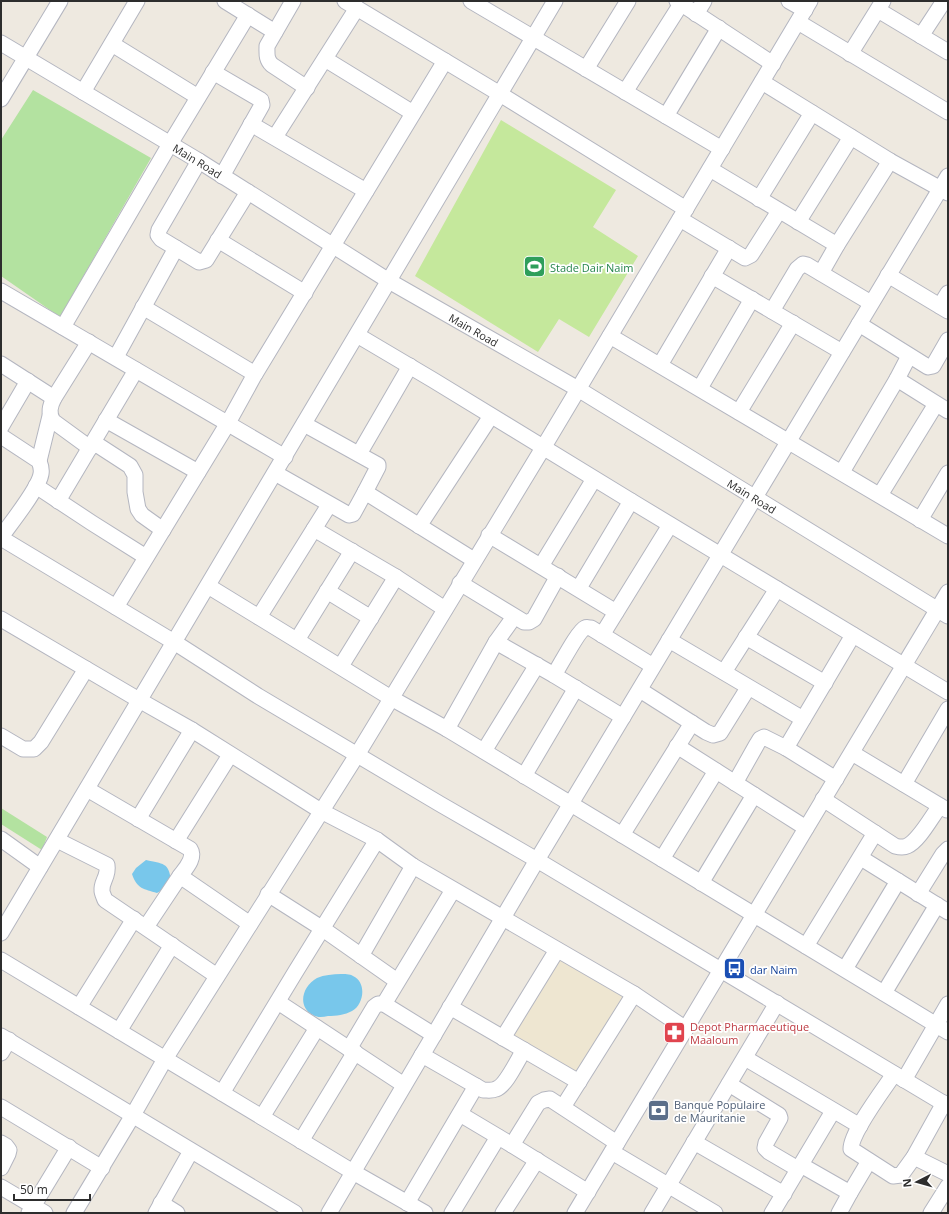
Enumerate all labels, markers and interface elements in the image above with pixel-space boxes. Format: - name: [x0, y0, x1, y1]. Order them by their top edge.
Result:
- street label: Main Road: [170, 140, 225, 181]
- sports icon: Stade Dair Naim: [521, 254, 547, 280]
- place label: Stade Dair Naim: [550, 260, 633, 275]
- street label: Main Road: [446, 309, 501, 350]
- street label: Main Road: [725, 475, 779, 516]
- bus stop icon: dar Naim: [722, 956, 748, 982]
- place label: dar Naim: [750, 962, 798, 977]
- pharmacy icon: Depot Pharmaceutique Maaloum: [661, 1019, 687, 1045]
- place label: Depot Pharmaceutique Maaloum: [690, 1019, 809, 1047]
- bank icon: Banque Populaire de Mauritanie: [645, 1097, 671, 1123]
- place label: Banque Populaire de Mauritanie: [674, 1097, 766, 1125]
- north arrow: [897, 1162, 937, 1202]
- scale bar: [14, 1176, 90, 1202]
- text: N: [899, 1178, 914, 1188]
- text: 50 m: [20, 1181, 48, 1198]

